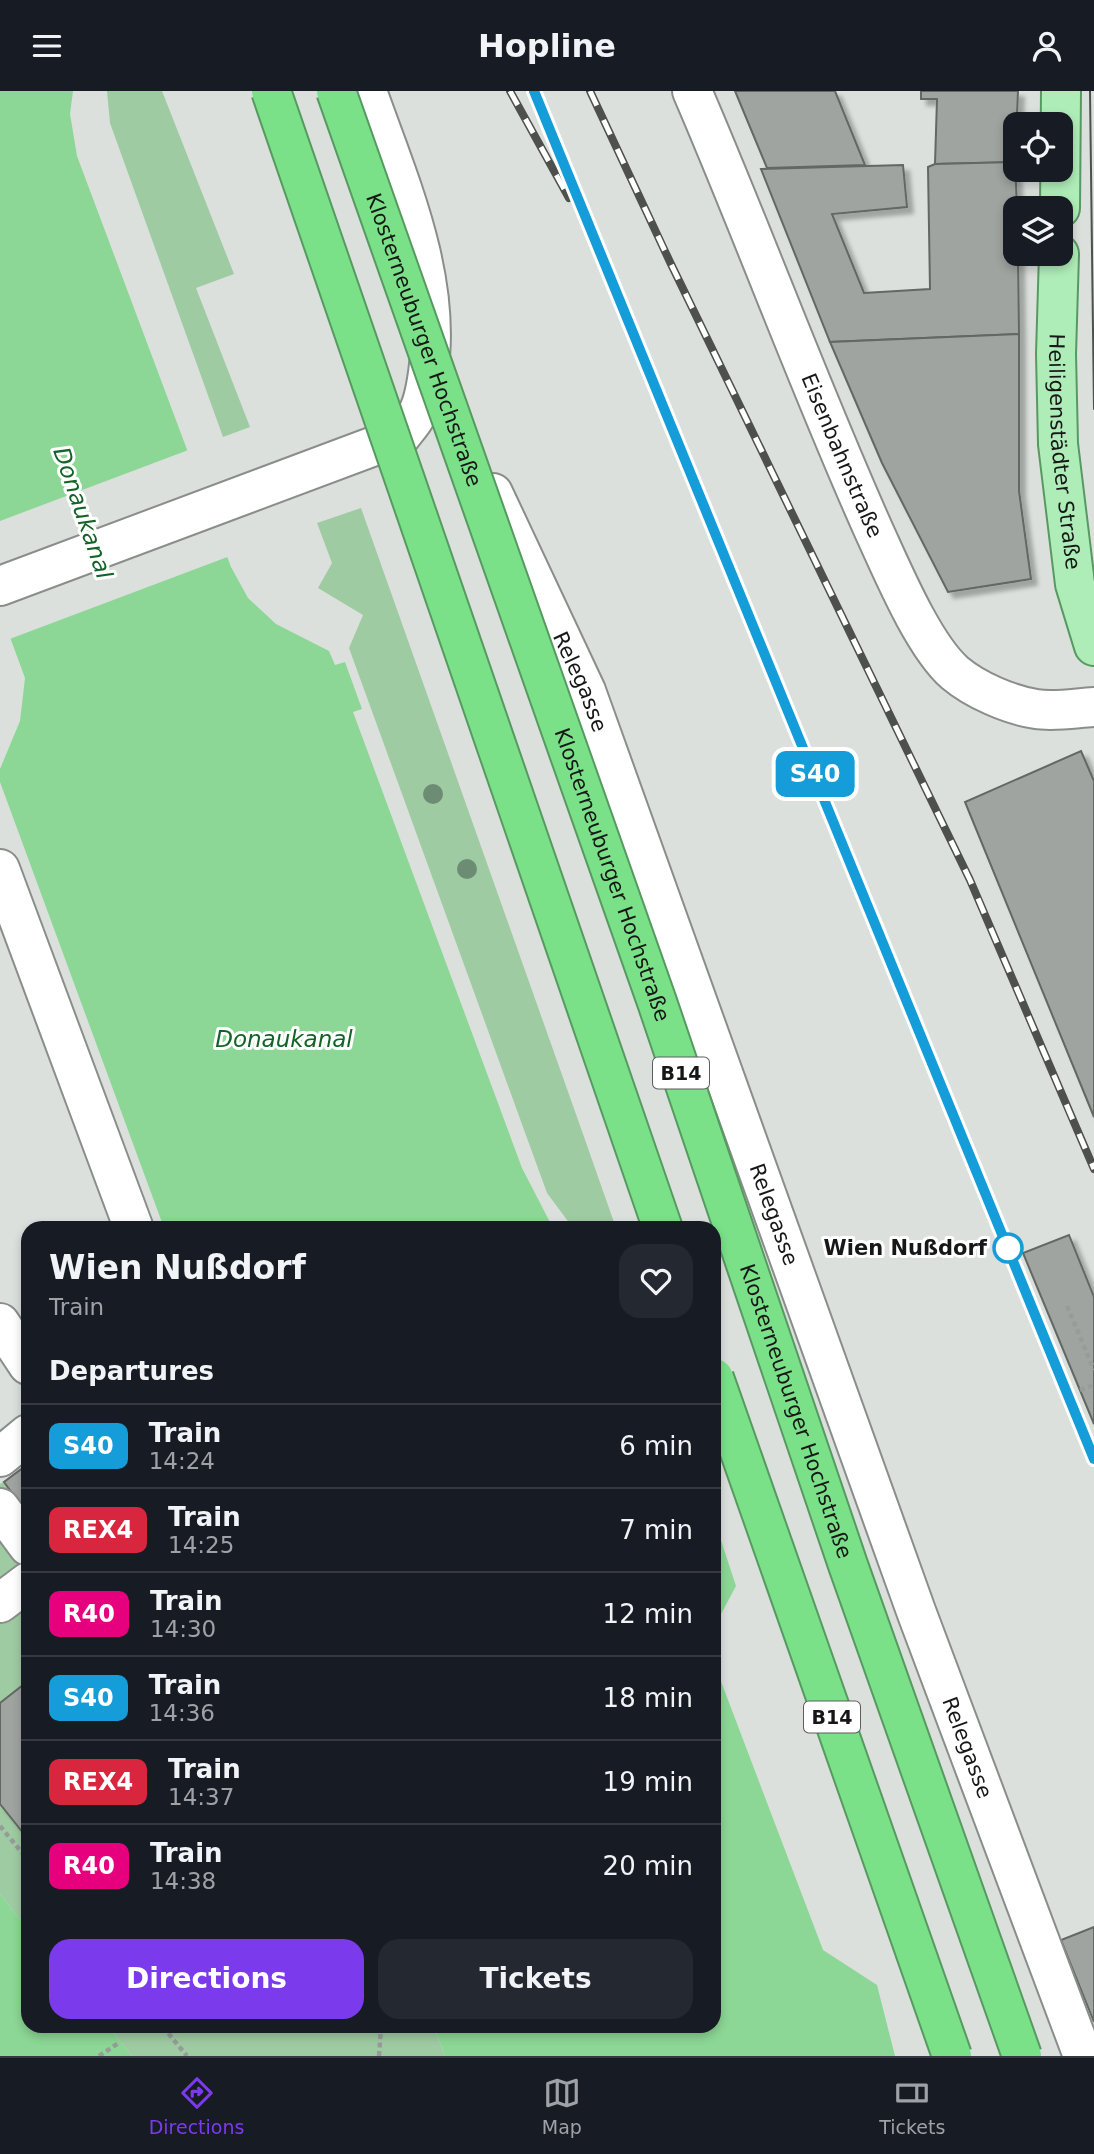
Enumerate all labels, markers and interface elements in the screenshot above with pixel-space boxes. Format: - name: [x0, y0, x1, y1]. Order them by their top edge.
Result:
- icon: menu: [28, 27, 66, 65]
- text: Hopline: [478, 27, 616, 65]
- icon: person: [1028, 27, 1066, 65]
- map controls: [1003, 112, 1073, 266]
- button: locate: [1003, 112, 1073, 182]
- street label: Klosterneuburger Hochstraße: [361, 190, 486, 490]
- button: layers: [1003, 196, 1073, 266]
- street label: Heiligenstädter Straße: [1044, 333, 1085, 571]
- street label: Eisenbahnstraße: [796, 370, 887, 541]
- water label: Donaukanal: [48, 444, 118, 583]
- street label: Relegasse: [548, 628, 612, 735]
- street label: Klosterneuburger Hochstraße: [549, 725, 675, 1025]
- line badge: S40: [775, 751, 855, 797]
- text: S40: [790, 760, 840, 788]
- water label: Donaukanal: [215, 1026, 353, 1052]
- road number: B14: [653, 1057, 709, 1089]
- street label: Relegasse: [745, 1160, 803, 1269]
- marker: Wien Nußdorf: [993, 1233, 1023, 1263]
- place label: Wien Nußdorf: [824, 1236, 988, 1260]
- button: heart: [619, 1244, 693, 1318]
- text: Wien Nußdorf: [49, 1248, 306, 1287]
- street label: Klosterneuburger Hochstraße: [735, 1261, 857, 1561]
- text: Train: [49, 1294, 104, 1320]
- text: Departures: [49, 1356, 214, 1386]
- text: Train: [149, 1418, 221, 1448]
- text: 6 min: [619, 1431, 693, 1461]
- text: S40: [63, 1432, 114, 1460]
- text: 14:24: [149, 1448, 215, 1474]
- text: Train: [168, 1502, 241, 1532]
- text: 7 min: [619, 1515, 693, 1545]
- text: REX4: [63, 1516, 133, 1544]
- text: 14:25: [168, 1532, 234, 1558]
- text: Train: [150, 1586, 223, 1616]
- text: 12 min: [603, 1599, 693, 1629]
- text: R40: [63, 1600, 115, 1628]
- text: 14:30: [150, 1616, 216, 1642]
- text: Train: [149, 1670, 221, 1700]
- text: 18 min: [603, 1683, 693, 1713]
- text: S40: [63, 1684, 114, 1712]
- street label: Relegasse: [937, 1694, 997, 1802]
- text: 14:36: [149, 1700, 215, 1726]
- road number: B14: [804, 1701, 860, 1733]
- text: Train: [168, 1754, 241, 1784]
- text: 19 min: [603, 1767, 693, 1797]
- text: REX4: [63, 1768, 133, 1796]
- text: 14:37: [168, 1784, 234, 1810]
- text: Train: [150, 1838, 223, 1868]
- text: 20 min: [603, 1851, 693, 1881]
- text: R40: [63, 1852, 115, 1880]
- text: 14:38: [150, 1868, 216, 1894]
- button: Directions: [49, 1939, 364, 2019]
- button: Tickets: [378, 1939, 693, 2019]
- tab: Directions: [149, 2074, 244, 2138]
- tab: Map: [542, 2074, 582, 2138]
- tab: Tickets: [879, 2074, 945, 2138]

